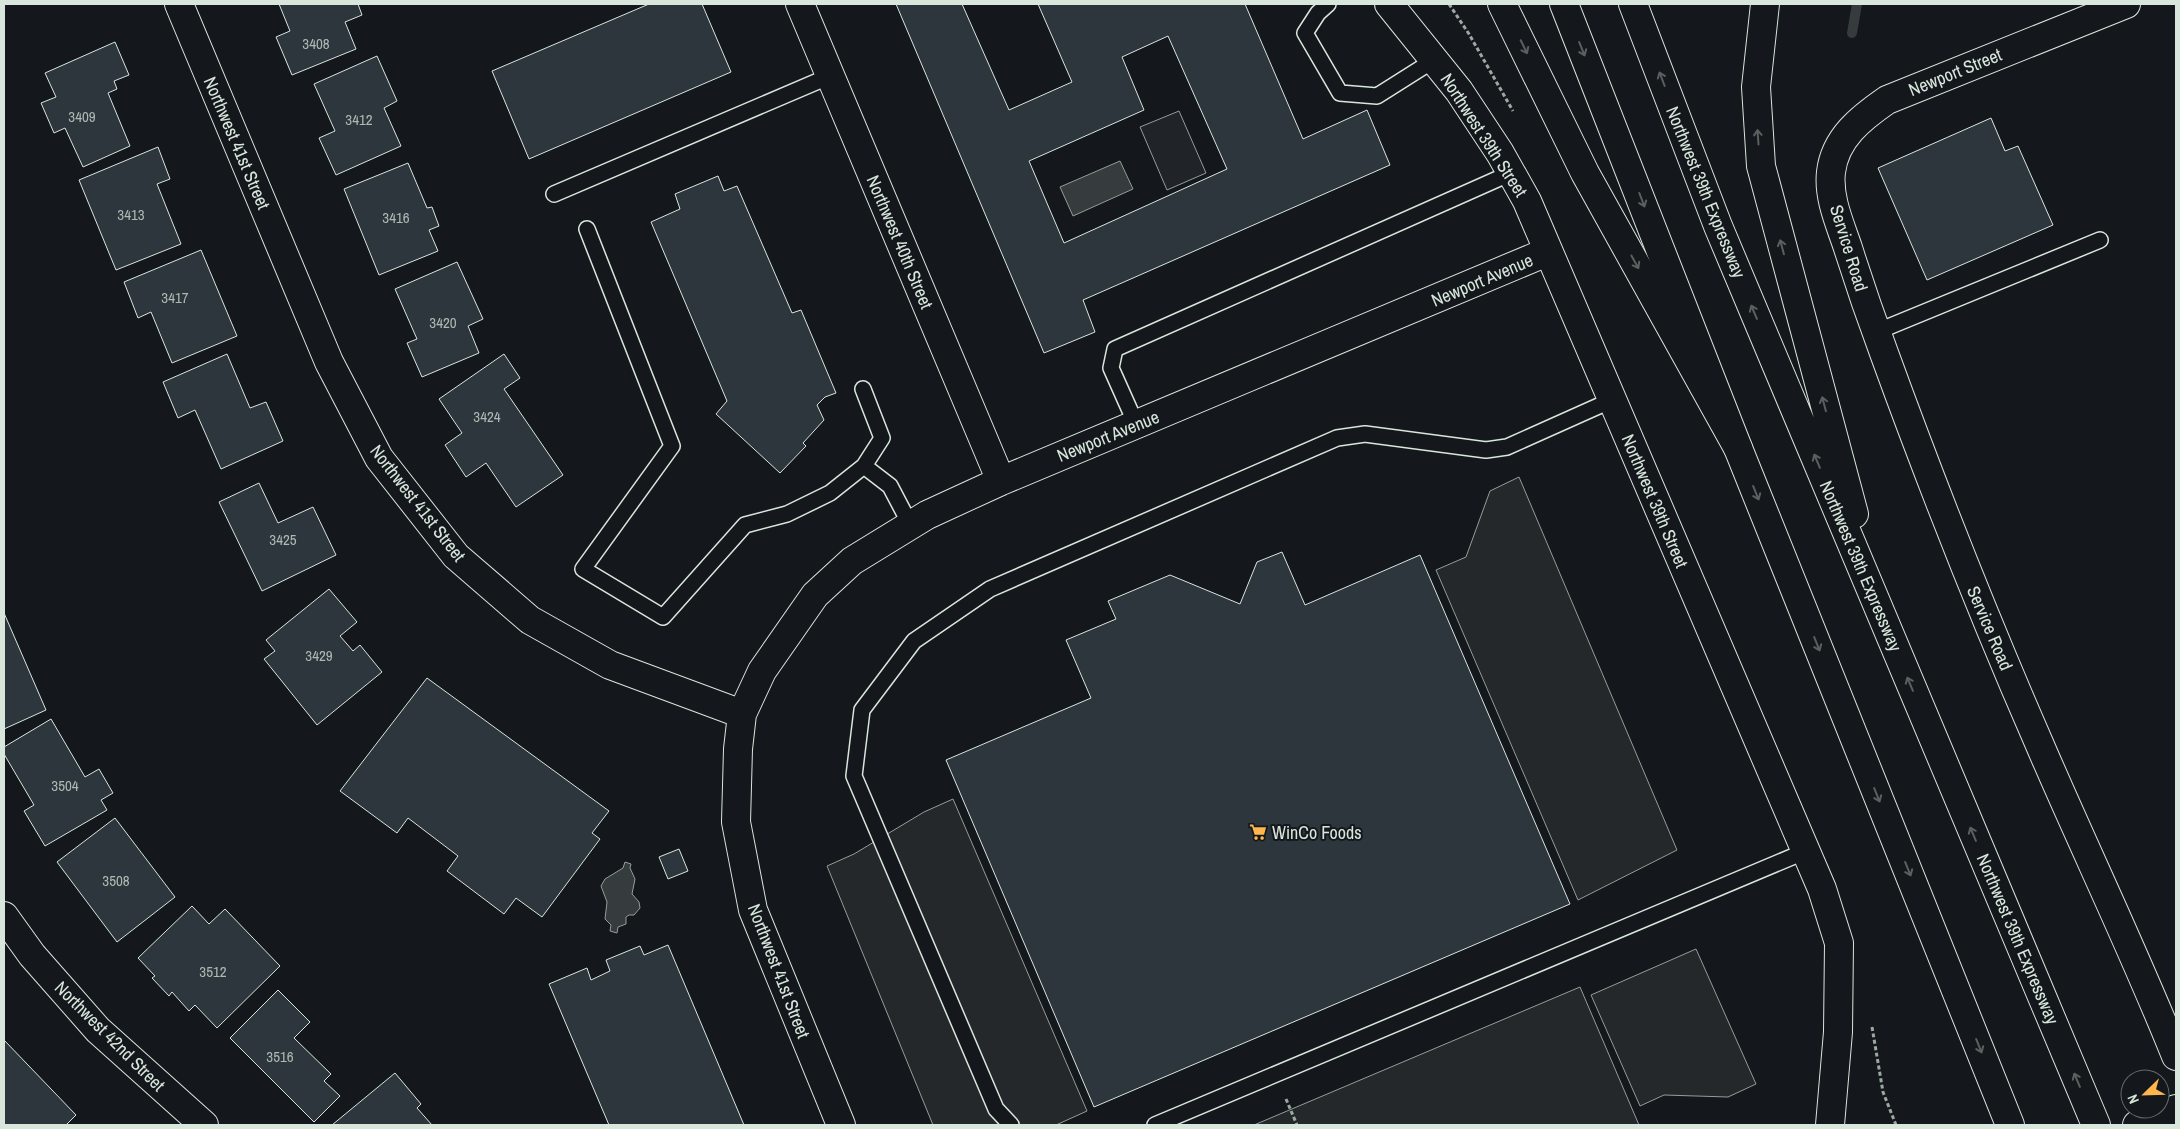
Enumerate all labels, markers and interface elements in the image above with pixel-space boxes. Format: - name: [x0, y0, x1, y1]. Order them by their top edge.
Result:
- house number: 3408: [302, 33, 330, 54]
- one-way arrow: [1520, 39, 1529, 54]
- one-way arrow: [1578, 41, 1587, 56]
- street label: Newport Street: [1905, 42, 2005, 102]
- street label: Northwest 39th Street: [1435, 68, 1533, 202]
- one-way arrow: [1657, 72, 1666, 87]
- street label: Northwest 41st Street: [198, 73, 276, 213]
- street label: Northwest 39th Expressway: [1660, 103, 1752, 282]
- house number: 3409: [68, 106, 96, 127]
- house number: 3412: [345, 109, 373, 130]
- one-way arrow: [1754, 129, 1763, 145]
- street label: Northwest 40th Street: [861, 171, 939, 313]
- one-way arrow: [1637, 192, 1647, 207]
- street label: Service Road: [1824, 202, 1874, 294]
- house number: 3413: [117, 204, 145, 225]
- house number: 3416: [382, 207, 410, 228]
- one-way arrow: [1777, 239, 1786, 255]
- street label: Newport Avenue: [1427, 247, 1537, 313]
- one-way arrow: [1630, 254, 1640, 268]
- house number: 3417: [161, 287, 189, 308]
- one-way arrow: [1749, 305, 1758, 320]
- house number: 3420: [429, 312, 457, 333]
- one-way arrow: [1819, 396, 1829, 412]
- street label: Newport Avenue: [1053, 404, 1163, 468]
- house number: 3424: [473, 406, 501, 427]
- street label: Northwest 39th Street: [1616, 430, 1694, 572]
- street label: Northwest 41st Street: [364, 439, 472, 567]
- one-way arrow: [1811, 454, 1820, 469]
- street label: Northwest 39th Expressway: [1814, 477, 1908, 656]
- one-way arrow: [1752, 485, 1762, 500]
- house number: 3425: [269, 529, 297, 550]
- street label: Service Road: [1961, 582, 2019, 674]
- one-way arrow: [1813, 636, 1822, 651]
- house number: 3429: [305, 645, 333, 666]
- one-way arrow: [1905, 677, 1914, 692]
- house number: 3504: [51, 775, 79, 796]
- one-way arrow: [1873, 787, 1883, 802]
- place label: WinCo Foods: [1272, 820, 1362, 845]
- supermarket icon: WinCo Foods: [1248, 822, 1268, 842]
- one-way arrow: [1968, 827, 1978, 842]
- street label: Northwest 39th Expressway: [1971, 850, 2065, 1029]
- one-way arrow: [1904, 862, 1913, 877]
- house number: 3508: [102, 870, 130, 891]
- street label: Northwest 41st Street: [742, 900, 816, 1042]
- house number: 3512: [199, 961, 227, 982]
- street label: Northwest 42nd Street: [49, 975, 171, 1097]
- one-way arrow: [1975, 1038, 1984, 1053]
- house number: 3516: [266, 1046, 294, 1067]
- north arrow: [2120, 1069, 2170, 1119]
- one-way arrow: [2072, 1073, 2082, 1088]
- text: N: [2123, 1092, 2143, 1106]

